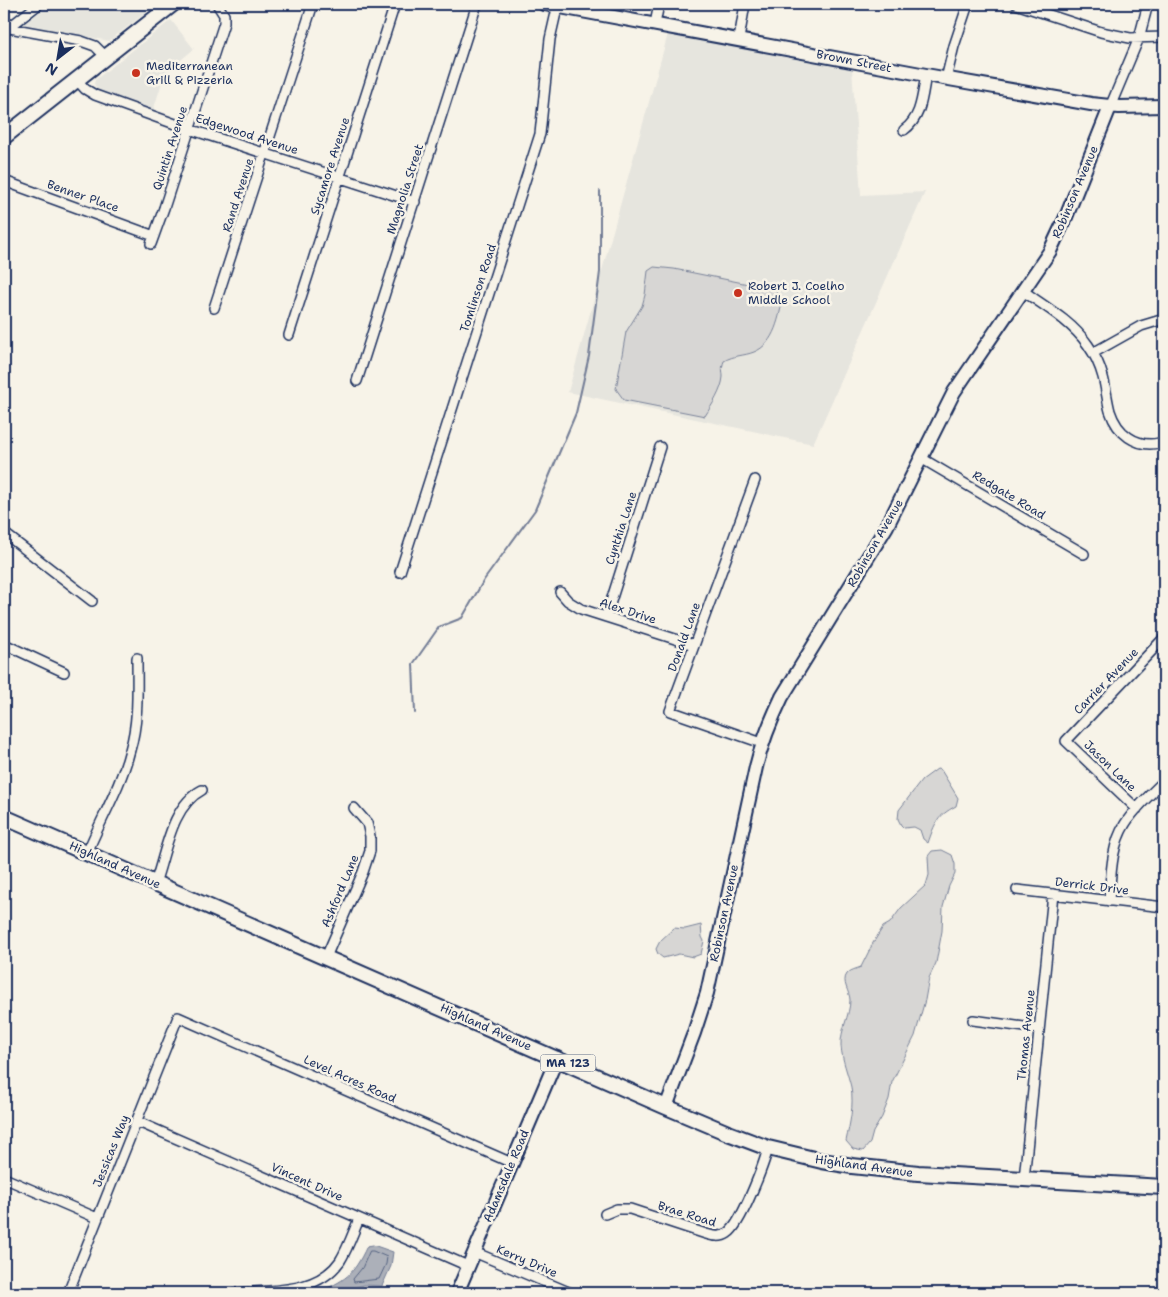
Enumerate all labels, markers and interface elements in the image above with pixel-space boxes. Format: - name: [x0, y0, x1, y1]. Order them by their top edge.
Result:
- north arrow: [32, 32, 82, 82]
- street label: Brown Street: [815, 46, 893, 76]
- place label: Mediterranean Grill & Pizzeria: [146, 58, 233, 88]
- text: N: [42, 59, 61, 80]
- marker: Mediterranean Grill & Pizzeria: [130, 67, 142, 79]
- street label: Quintin Avenue: [149, 104, 191, 192]
- street label: Edgewood Avenue: [193, 110, 301, 158]
- street label: Sycamore Avenue: [307, 115, 353, 217]
- street label: Magnolia Street: [383, 142, 427, 236]
- street label: Robinson Avenue: [1048, 143, 1102, 241]
- street label: Rand Avenue: [219, 156, 258, 234]
- street label: Benner Place: [45, 176, 121, 216]
- street label: Tomlinson Road: [456, 241, 500, 334]
- place label: Robert J. Coelho Middle School: [748, 278, 844, 308]
- marker: Robert J. Coelho Middle School: [732, 287, 744, 299]
- street label: Redgate Road: [969, 467, 1049, 523]
- street label: Cynthia Lane: [602, 489, 640, 567]
- street label: Robinson Avenue: [843, 496, 907, 590]
- street label: Alex Drive: [598, 594, 659, 628]
- street label: Donald Lane: [664, 600, 704, 674]
- street label: Carrier Avenue: [1070, 644, 1142, 718]
- street label: Jason Lane: [1080, 737, 1140, 795]
- street label: Highland Avenue: [67, 838, 164, 893]
- street label: Ashford Lane: [317, 852, 363, 930]
- street label: Robinson Avenue: [706, 863, 742, 963]
- street label: Derrick Drive: [1054, 874, 1130, 898]
- street label: Thomas Avenue: [1013, 988, 1039, 1081]
- street label: Highland Avenue: [438, 1000, 535, 1055]
- street label: Level Acres Road: [301, 1051, 399, 1107]
- road number: MA 123: [540, 1054, 596, 1072]
- street label: Jessicas Way: [89, 1112, 133, 1190]
- street label: Adamsdale Road: [479, 1127, 533, 1225]
- street label: Highland Avenue: [814, 1151, 914, 1181]
- street label: Vincent Drive: [268, 1159, 346, 1205]
- street label: Brae Road: [656, 1198, 719, 1231]
- street label: Kerry Drive: [494, 1241, 560, 1281]

